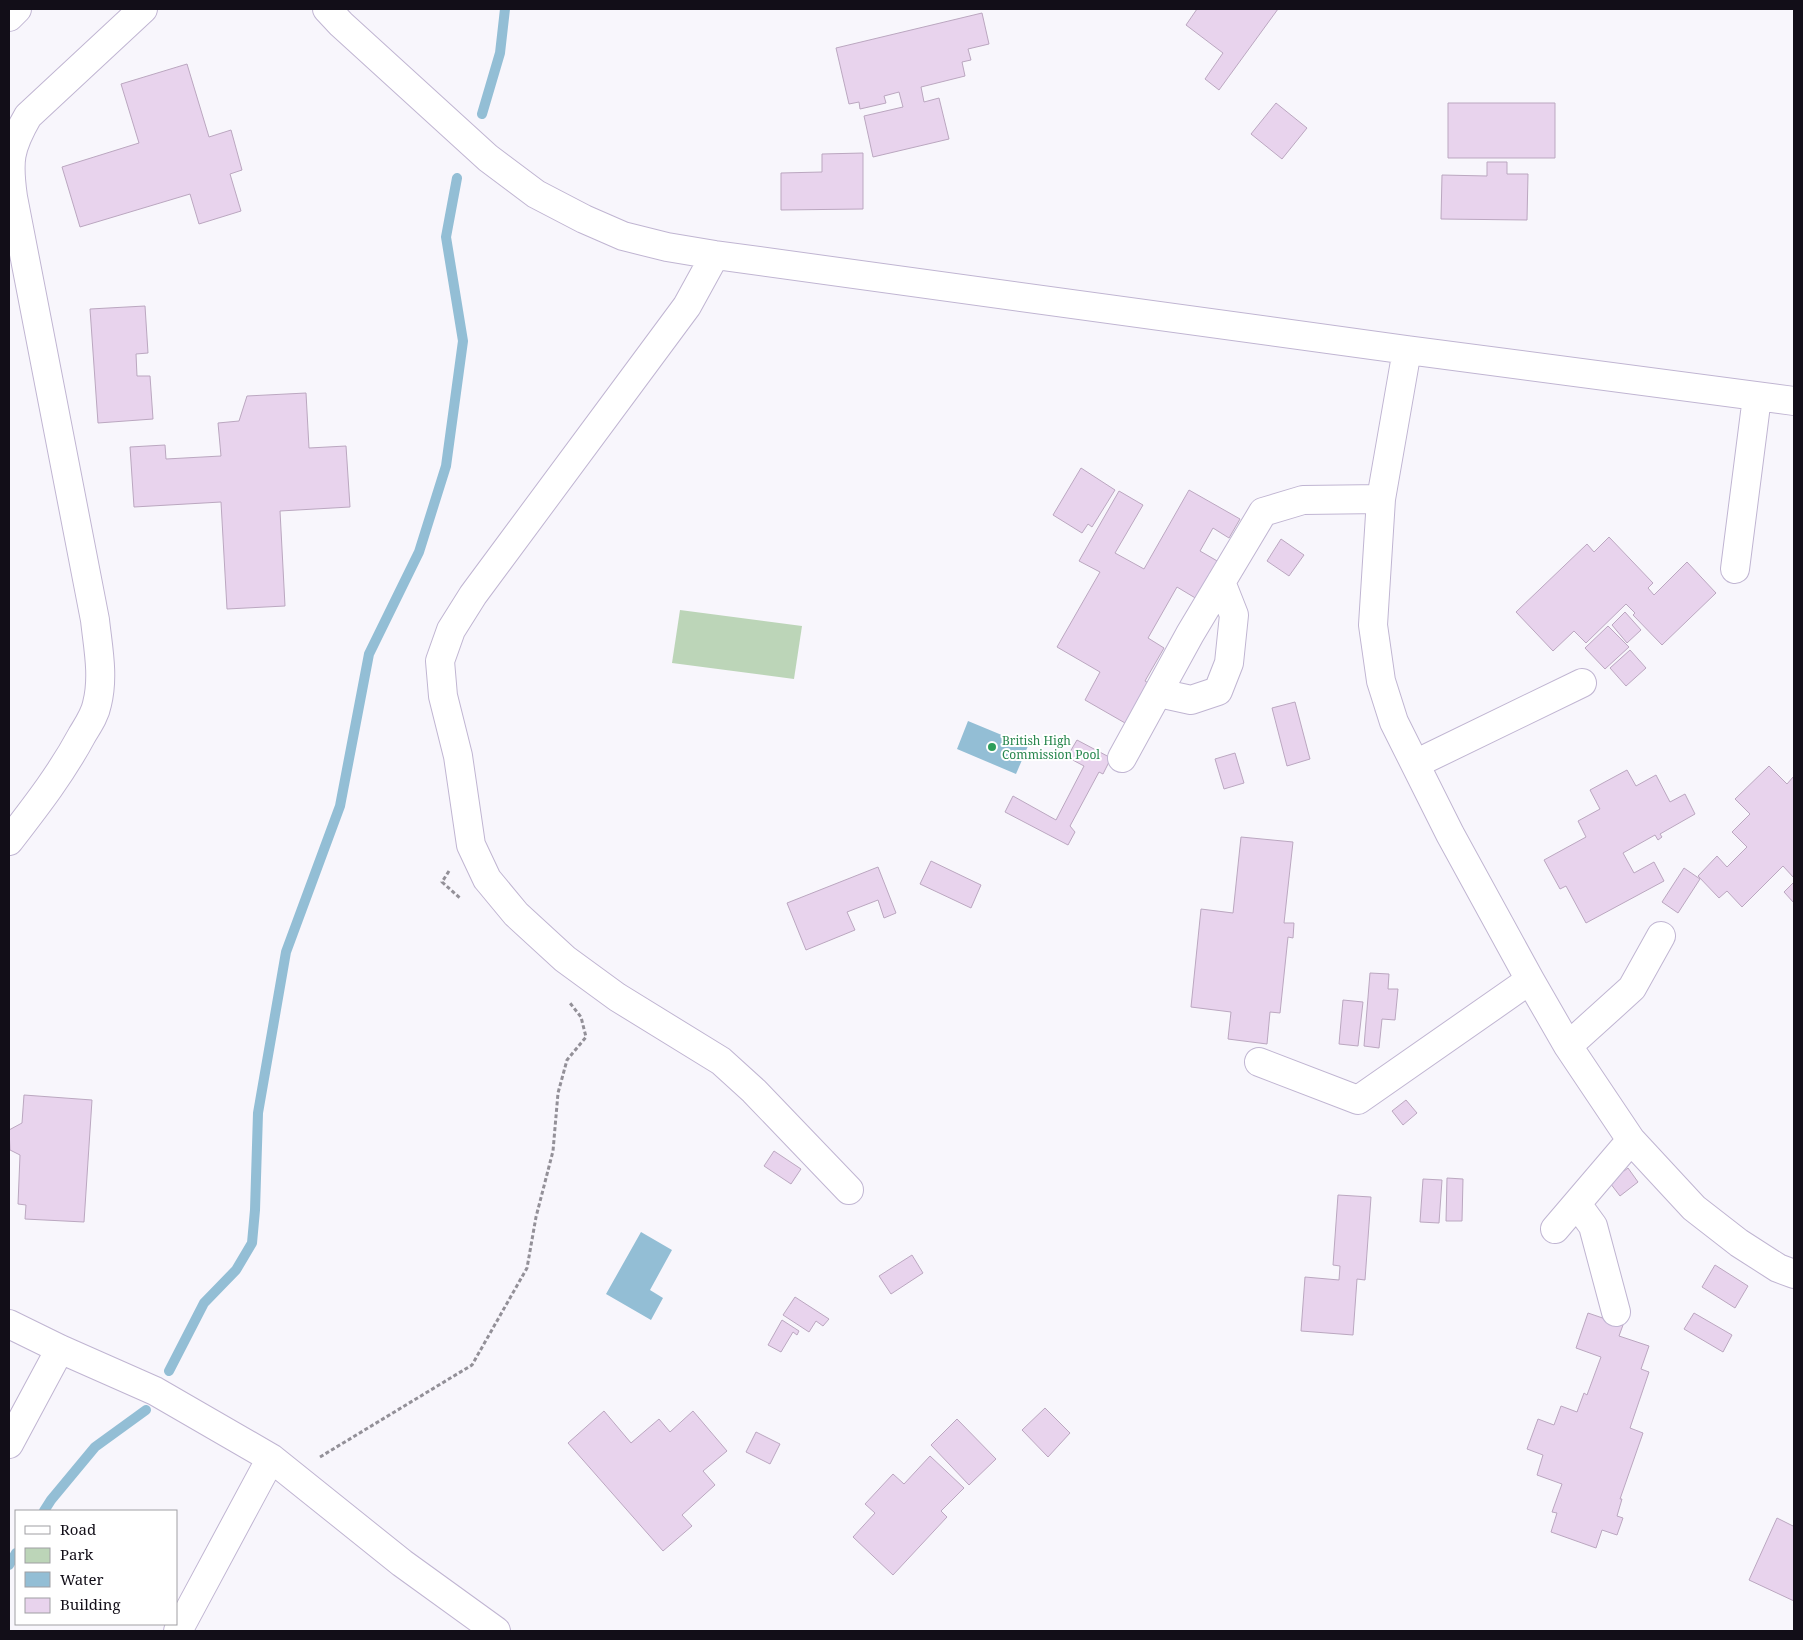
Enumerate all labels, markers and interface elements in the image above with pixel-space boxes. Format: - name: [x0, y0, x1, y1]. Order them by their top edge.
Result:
- place label: British High Commission Pool: [1002, 732, 1100, 763]
- marker: British High Commission Pool: [986, 741, 998, 753]
- legend: [15, 1510, 178, 1625]
- text: Road: [60, 1519, 96, 1539]
- text: Park: [60, 1544, 94, 1564]
- text: Water: [60, 1569, 103, 1589]
- text: Building: [60, 1594, 121, 1614]

